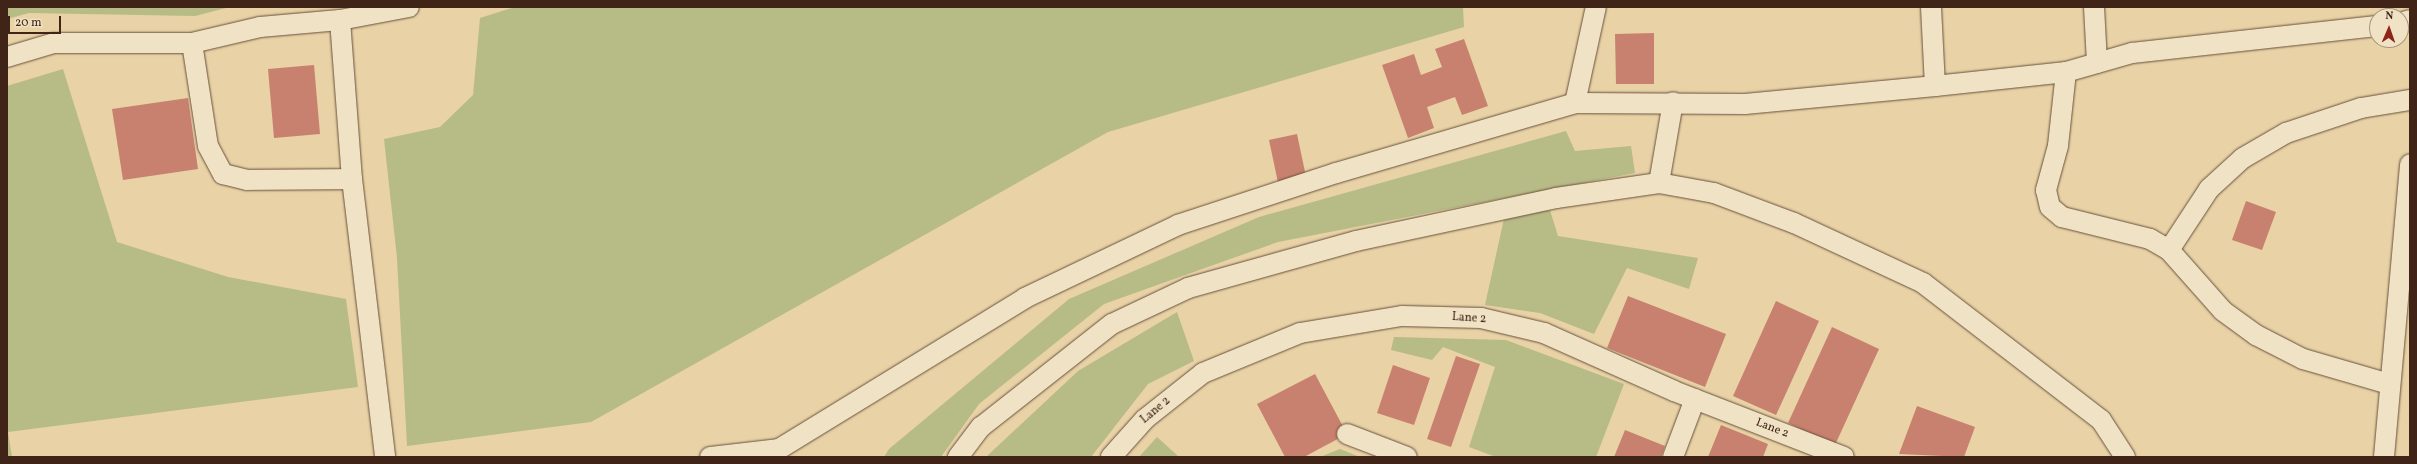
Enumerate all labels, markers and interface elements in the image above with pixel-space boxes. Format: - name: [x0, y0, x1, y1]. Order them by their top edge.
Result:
- scale bar: [10, 8, 63, 34]
- north arrow: [2369, 8, 2409, 48]
- text: N: [2385, 9, 2394, 24]
- text: 20 m: [15, 15, 42, 31]
- street label: Lane 2: [1451, 311, 1487, 327]
- street label: Lane 2: [1138, 394, 1174, 428]
- street label: Lane 2: [1753, 416, 1791, 442]

